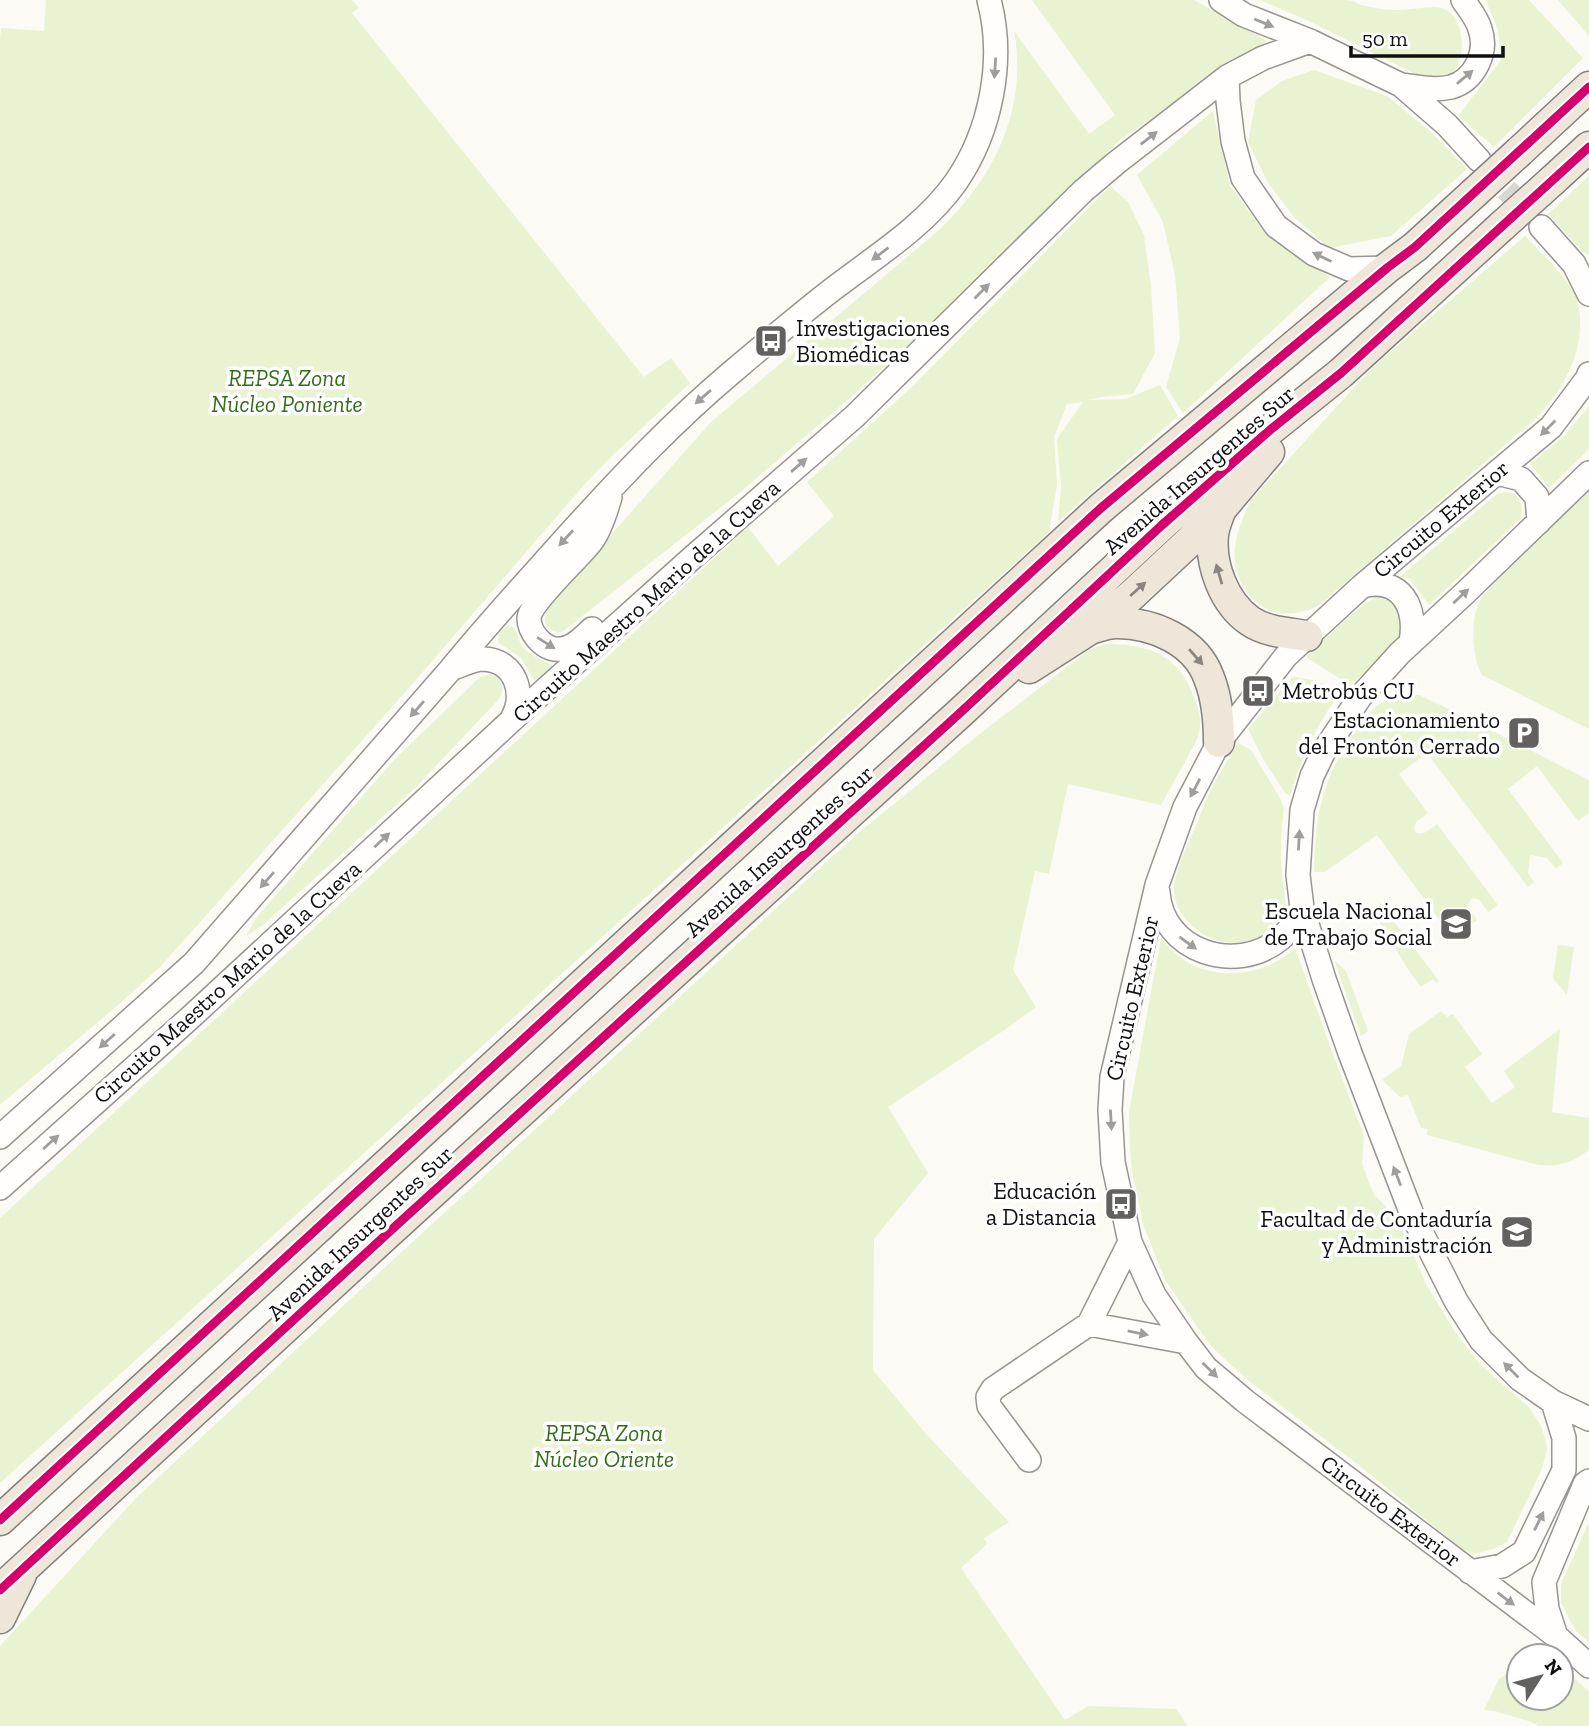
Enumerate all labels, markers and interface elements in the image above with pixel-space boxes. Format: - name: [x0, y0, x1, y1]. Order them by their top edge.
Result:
- scale bar: [1351, 14, 1503, 58]
- one-way arrow: [1254, 17, 1275, 28]
- text: 50 m: [1362, 26, 1408, 51]
- one-way arrow: [989, 57, 1000, 79]
- one-way arrow: [1456, 69, 1474, 85]
- one-way arrow: [1140, 131, 1158, 145]
- one-way arrow: [871, 246, 889, 261]
- one-way arrow: [1312, 251, 1332, 262]
- one-way arrow: [973, 283, 990, 300]
- place label: Investigaciones Biomédicas: [796, 314, 950, 368]
- bus stop icon: Investigaciones Biomédicas: [752, 322, 790, 360]
- park label: REPSA Zona Núcleo Poniente: [211, 364, 363, 418]
- street label: Avenida Insurgentes Sur: [1098, 379, 1300, 561]
- one-way arrow: [695, 389, 712, 405]
- one-way arrow: [1540, 419, 1557, 436]
- street label: Circuito Exterior: [1367, 454, 1515, 584]
- one-way arrow: [790, 457, 808, 473]
- street label: Circuito Maestro Mario de la Cueva: [507, 473, 785, 729]
- one-way arrow: [559, 529, 575, 546]
- one-way arrow: [1213, 563, 1223, 584]
- one-way arrow: [1129, 582, 1146, 598]
- one-way arrow: [1452, 589, 1469, 605]
- one-way arrow: [536, 636, 556, 649]
- one-way arrow: [1188, 649, 1203, 666]
- bus stop icon: Metrobús CU: [1239, 672, 1277, 710]
- place label: Metrobús CU: [1282, 677, 1414, 705]
- one-way arrow: [409, 700, 425, 717]
- place label: Estacionamiento del Frontón Cerrado: [1298, 706, 1500, 760]
- parking icon: Estacionamiento del Frontón Cerrado: [1505, 714, 1543, 752]
- street label: Avenida Insurgentes Sur: [679, 759, 879, 943]
- one-way arrow: [1189, 778, 1201, 798]
- one-way arrow: [1294, 829, 1305, 851]
- one-way arrow: [373, 833, 390, 849]
- street label: Circuito Maestro Mario de la Cueva: [88, 854, 366, 1110]
- one-way arrow: [259, 871, 275, 889]
- place label: Escuela Nacional de Trabajo Social: [1265, 897, 1432, 951]
- school or university icon: Escuela Nacional de Trabajo Social: [1437, 905, 1475, 943]
- street label: Circuito Exterior: [1099, 913, 1165, 1083]
- one-way arrow: [1179, 935, 1197, 949]
- one-way arrow: [99, 1033, 116, 1049]
- one-way arrow: [1106, 1109, 1117, 1131]
- one-way arrow: [42, 1134, 60, 1150]
- street label: Avenida Insurgentes Sur: [261, 1140, 459, 1326]
- one-way arrow: [1392, 1165, 1403, 1186]
- place label: Educación a Distancia: [986, 1177, 1096, 1231]
- bus stop icon: Educación a Distancia: [1102, 1185, 1140, 1223]
- place label: Facultad de Contaduría y Administración: [1260, 1205, 1492, 1259]
- school or university icon: Facultad de Contaduría y Administración: [1498, 1213, 1536, 1251]
- one-way arrow: [1127, 1328, 1149, 1339]
- one-way arrow: [1201, 1362, 1218, 1378]
- one-way arrow: [1504, 1362, 1520, 1379]
- park label: REPSA Zona Núcleo Oriente: [534, 1419, 674, 1473]
- street label: Circuito Exterior: [1315, 1449, 1467, 1573]
- one-way arrow: [1534, 1511, 1545, 1531]
- one-way arrow: [1497, 1592, 1516, 1606]
- north arrow: [1505, 1642, 1575, 1712]
- text: N: [1540, 1655, 1567, 1680]

